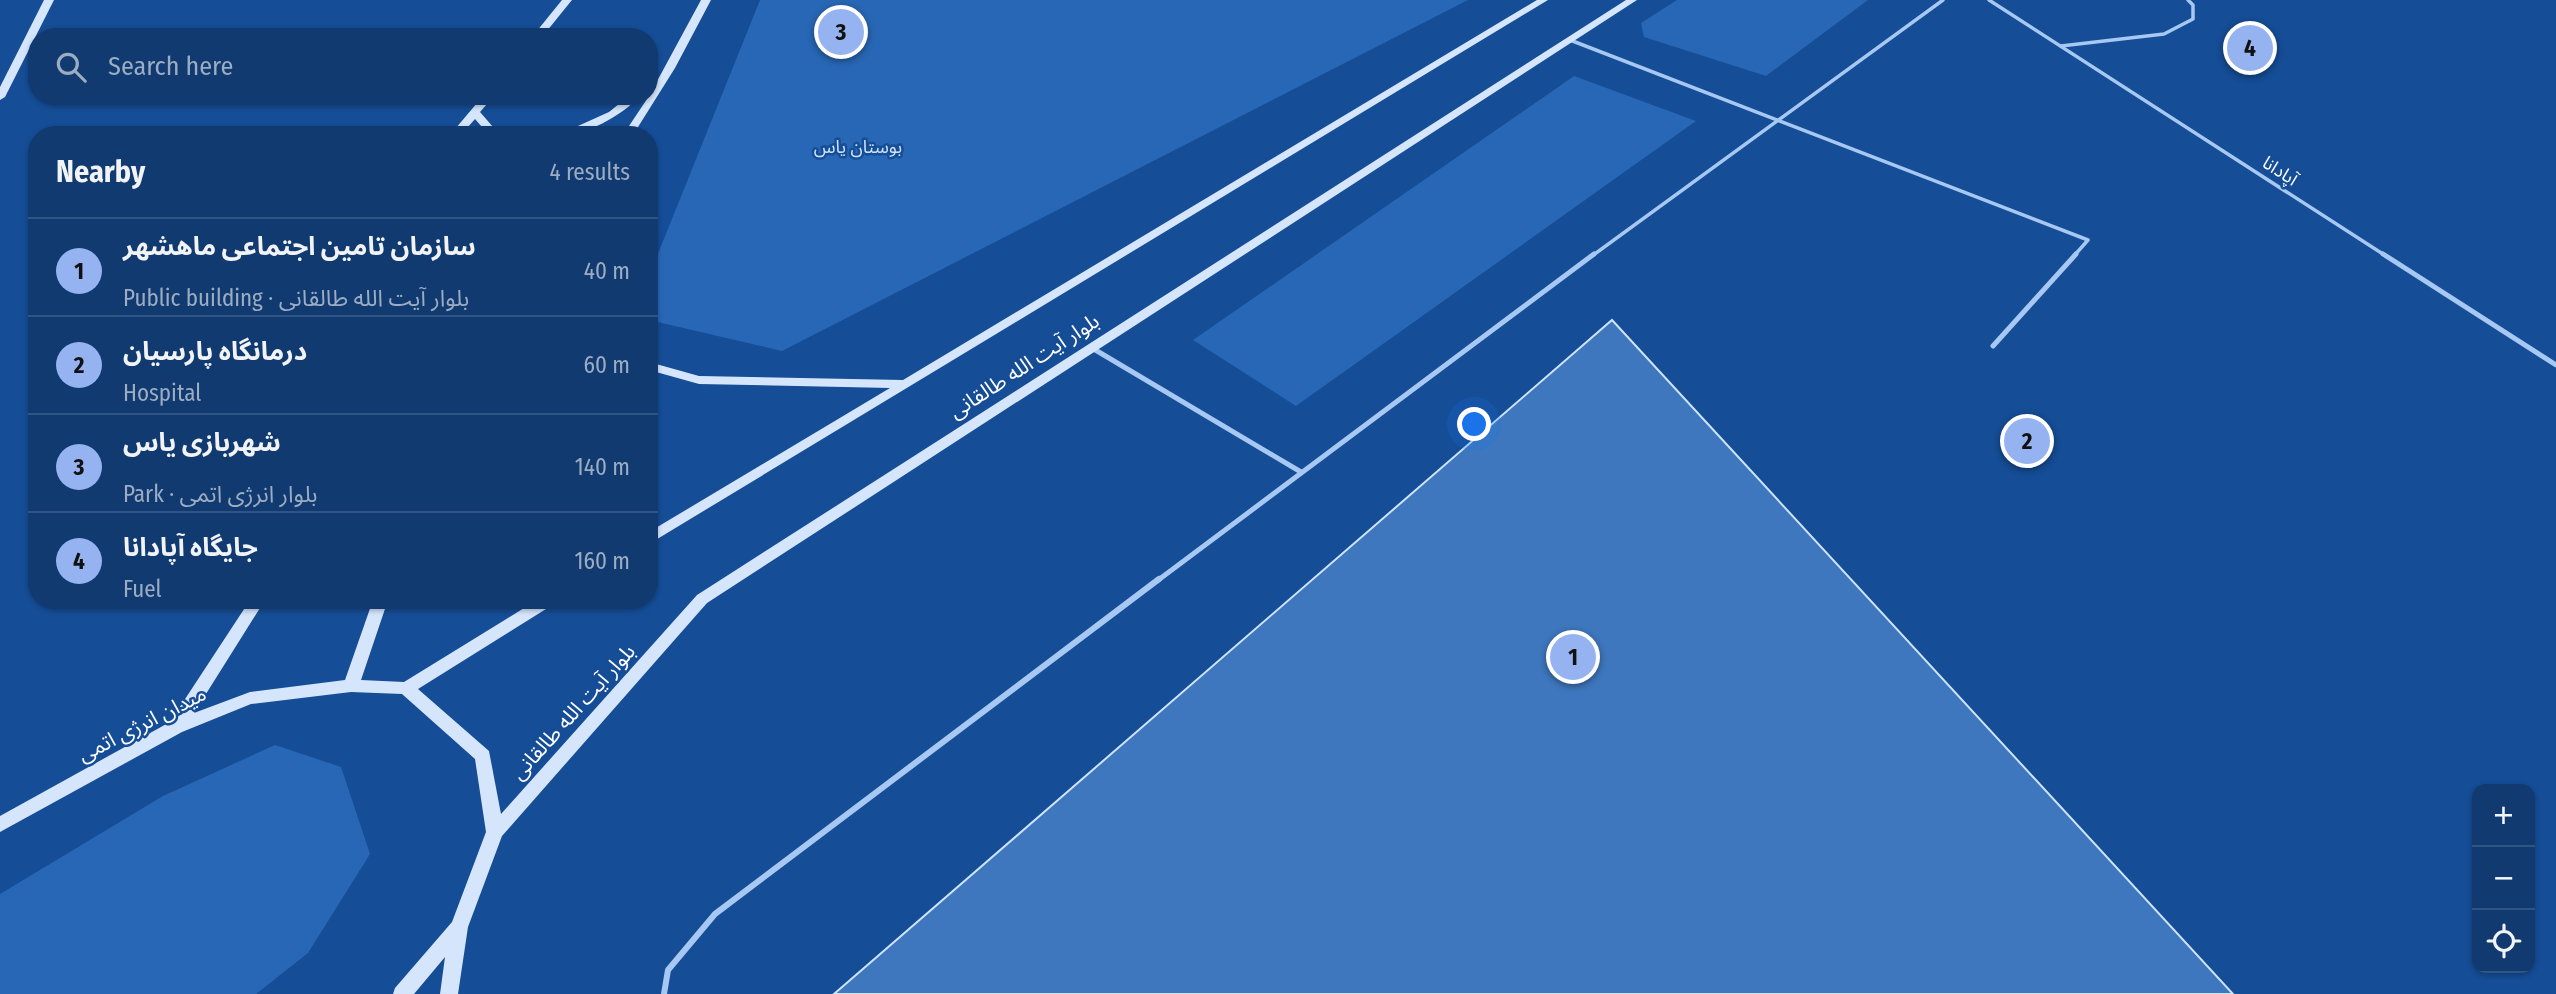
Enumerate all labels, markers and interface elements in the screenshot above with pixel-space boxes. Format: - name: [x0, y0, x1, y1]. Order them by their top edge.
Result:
- pin: 3: [818, 6, 864, 58]
- pin: 4: [2227, 22, 2273, 74]
- search box: [28, 28, 658, 105]
- icon: search: [52, 48, 90, 86]
- text: Search here: [108, 51, 233, 82]
- park label: بوستان یاس: [814, 136, 902, 158]
- street label: آپادانا: [2258, 151, 2302, 191]
- text: Nearby: [56, 154, 145, 190]
- text: 4 results: [549, 158, 630, 186]
- text: سازمان تامین اجتماعی ماهشهر: [123, 231, 476, 262]
- text: 1: [74, 257, 84, 285]
- text: 40 m: [584, 257, 630, 285]
- text: Public building · بلوار آیت الله طالقانی: [123, 284, 469, 312]
- street label: بلوار آیت الله طالقانی: [944, 308, 1104, 424]
- text: درمانگاه پارسیان: [123, 336, 307, 367]
- text: 2: [74, 351, 84, 379]
- text: 60 m: [584, 351, 630, 379]
- text: Hospital: [123, 379, 201, 407]
- your location: [1457, 407, 1491, 441]
- pin: 2: [2004, 415, 2050, 467]
- text: شهربازی یاس: [123, 427, 281, 458]
- text: 3: [74, 453, 84, 481]
- text: 140 m: [575, 453, 630, 481]
- text: Park · بلوار انرژی اتمی: [123, 480, 317, 508]
- text: جایگاه آپادانا: [123, 532, 258, 563]
- text: 4: [73, 547, 85, 575]
- text: 160 m: [575, 547, 630, 575]
- text: Fuel: [123, 575, 162, 603]
- pin: 1: [1550, 631, 1596, 683]
- street label: بلوار آیت الله طالقانی: [505, 639, 641, 785]
- street label: میدان انرژی اتمی: [73, 680, 211, 768]
- map controls: [2472, 784, 2535, 973]
- button: +: [2472, 784, 2535, 847]
- button: −: [2472, 847, 2535, 910]
- button: locate: [2472, 910, 2535, 973]

